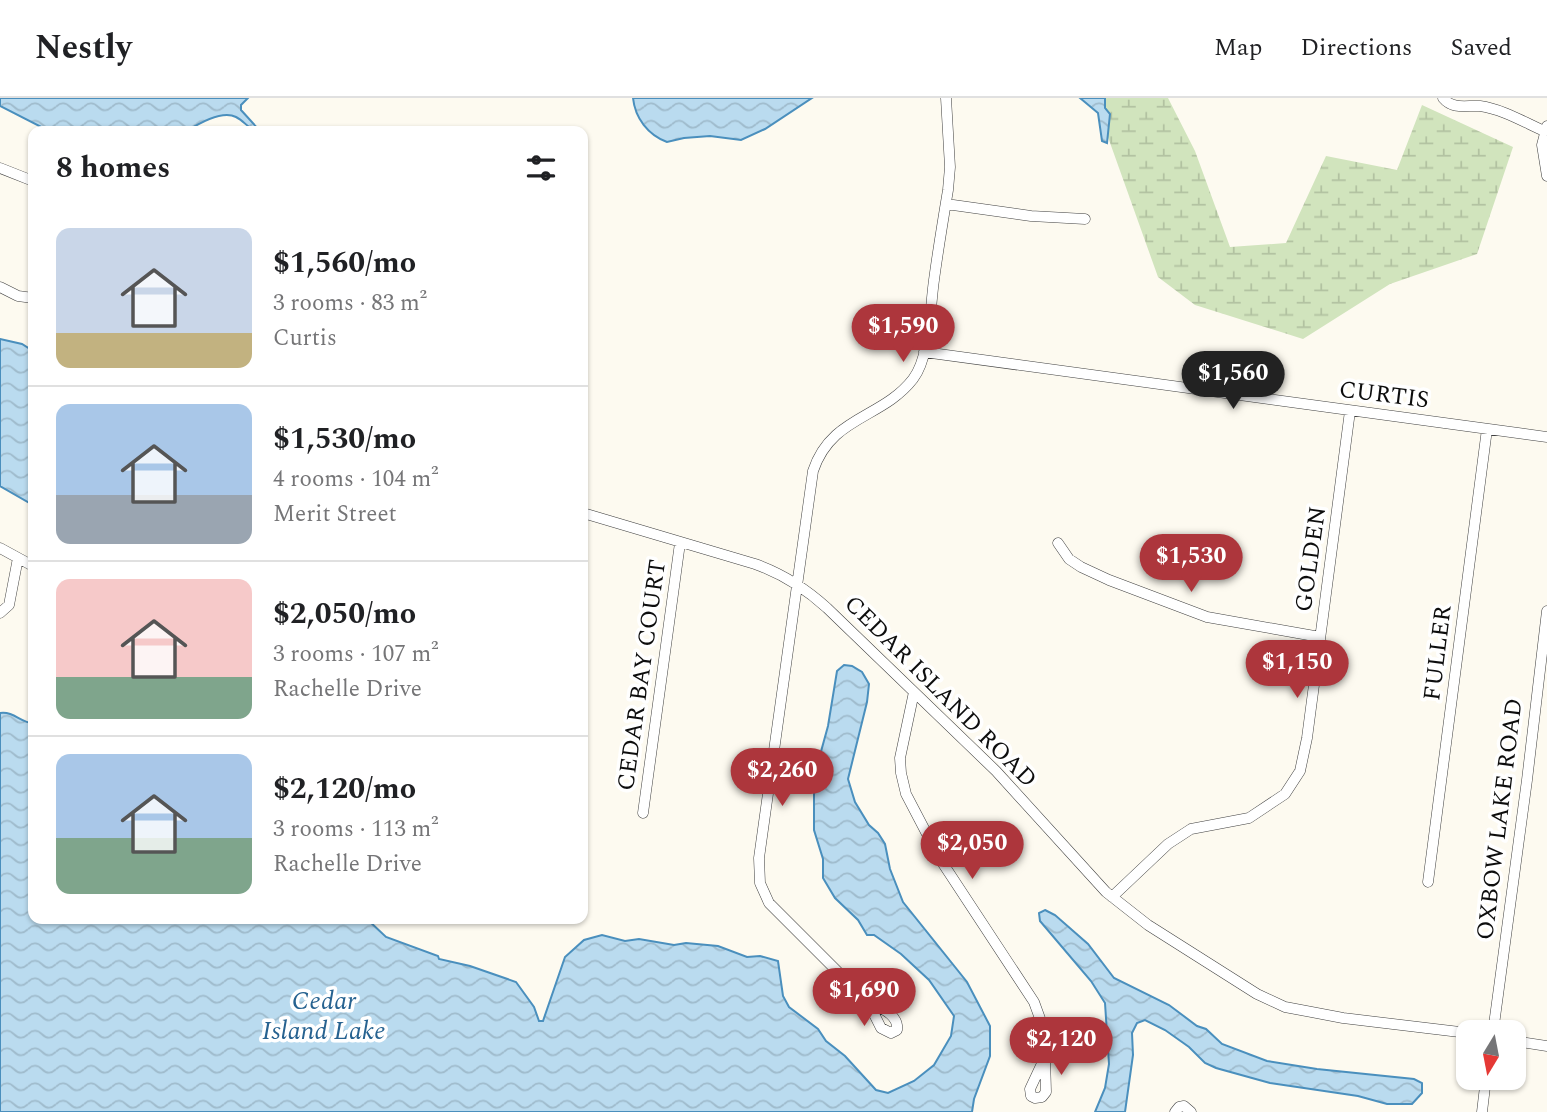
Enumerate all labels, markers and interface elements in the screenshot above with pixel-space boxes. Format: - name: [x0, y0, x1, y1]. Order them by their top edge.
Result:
- text: Nestly: [35, 23, 132, 73]
- text: Map: [1214, 30, 1262, 66]
- text: Directions: [1300, 30, 1412, 66]
- text: Saved: [1450, 30, 1512, 66]
- text: 8 homes: [56, 145, 170, 191]
- icon: filters: [522, 149, 560, 187]
- text: $1,560/mo: [273, 240, 416, 286]
- icon: home: [112, 256, 196, 340]
- text: 3 rooms · 83 m²: [273, 286, 427, 321]
- pin: $1,590: [846, 304, 960, 364]
- text: $1,590: [868, 309, 938, 344]
- text: Curtis: [273, 321, 337, 356]
- pin: $1,560: [1176, 352, 1290, 411]
- text: $1,560: [1198, 356, 1268, 391]
- street label: CURTIS: [1337, 372, 1431, 418]
- text: $1,530/mo: [273, 416, 416, 462]
- icon: home: [112, 432, 196, 516]
- text: 4 rooms · 104 m²: [273, 462, 439, 497]
- text: Merit Street: [273, 497, 397, 532]
- street label: GOLDEN: [1286, 504, 1336, 614]
- pin: $1,530: [1134, 534, 1248, 594]
- text: $1,530: [1156, 539, 1226, 574]
- street label: CEDAR BAY COURT: [608, 557, 676, 793]
- street label: CEDAR ISLAND ROAD: [836, 587, 1045, 796]
- text: $2,050/mo: [273, 591, 416, 637]
- street label: FULLER: [1414, 603, 1462, 703]
- icon: home: [112, 607, 196, 691]
- text: 3 rooms · 107 m²: [273, 637, 439, 672]
- pin: $1,150: [1240, 640, 1354, 700]
- text: $1,150: [1262, 645, 1332, 680]
- text: Rachelle Drive: [273, 672, 422, 707]
- street label: OXBOW LAKE ROAD: [1467, 696, 1533, 942]
- pin: $2,260: [725, 748, 839, 808]
- text: $2,260: [747, 753, 817, 788]
- text: $2,120/mo: [273, 766, 416, 812]
- icon: home: [112, 782, 196, 866]
- text: 3 rooms · 113 m²: [273, 812, 439, 847]
- pin: $2,050: [915, 822, 1029, 881]
- text: $2,050: [937, 826, 1007, 861]
- text: Rachelle Drive: [273, 847, 422, 882]
- pin: $1,690: [807, 968, 921, 1028]
- text: $1,690: [829, 973, 899, 1008]
- water label: Cedar Island Lake: [262, 981, 386, 1051]
- pin: $2,120: [1004, 1018, 1118, 1077]
- north arrow: [1456, 1020, 1526, 1090]
- map controls: [1456, 1020, 1526, 1090]
- text: $2,120: [1026, 1022, 1096, 1057]

